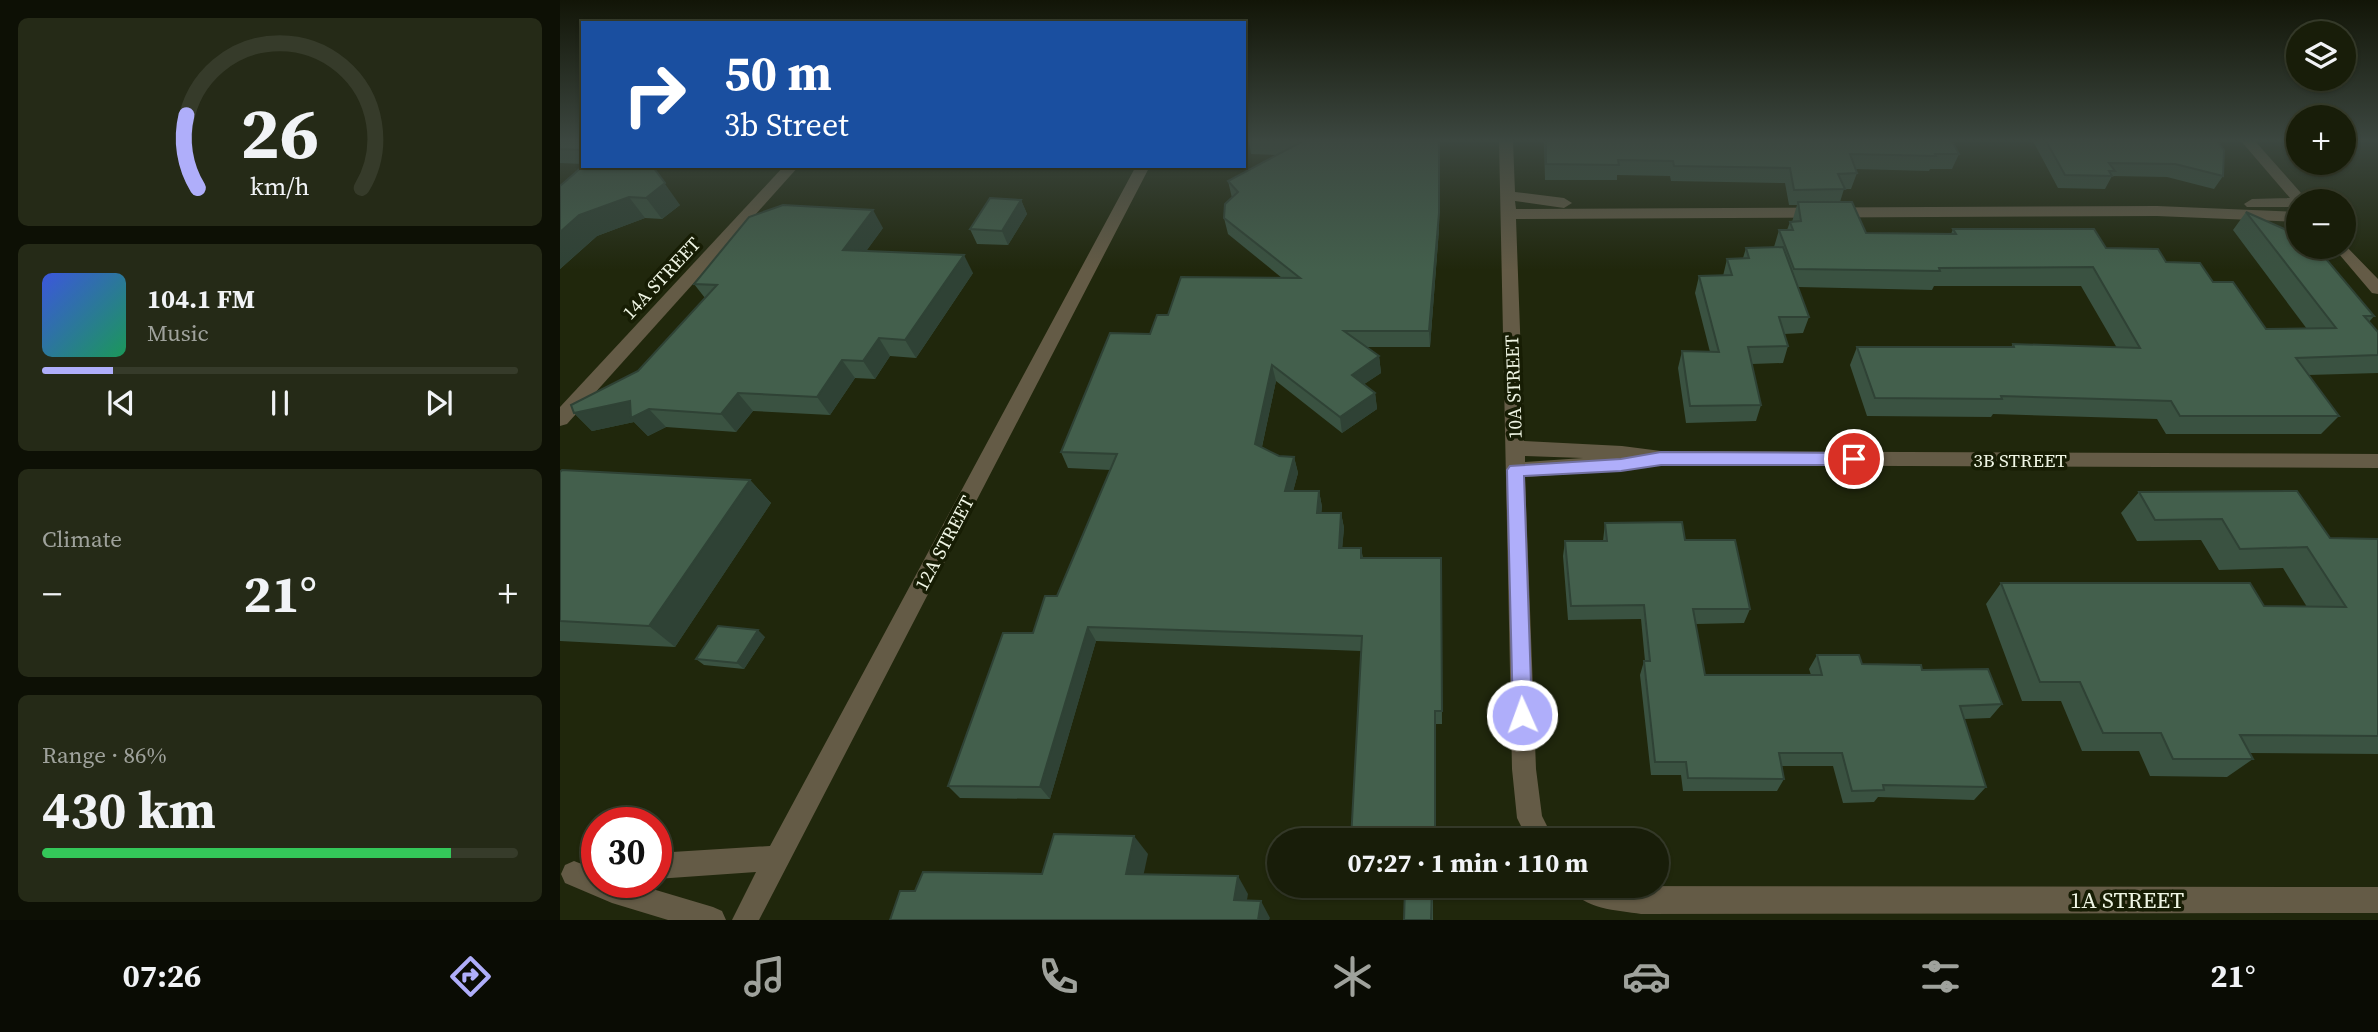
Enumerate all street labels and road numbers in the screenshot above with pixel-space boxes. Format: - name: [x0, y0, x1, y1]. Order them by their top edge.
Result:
- street label: 14A STREET: [616, 231, 706, 325]
- street label: 10A STREET: [1498, 334, 1528, 439]
- street label: 3B STREET: [1973, 447, 2067, 473]
- street label: 12A STREET: [908, 491, 980, 595]
- street label: 1A STREET: [2070, 884, 2184, 916]

